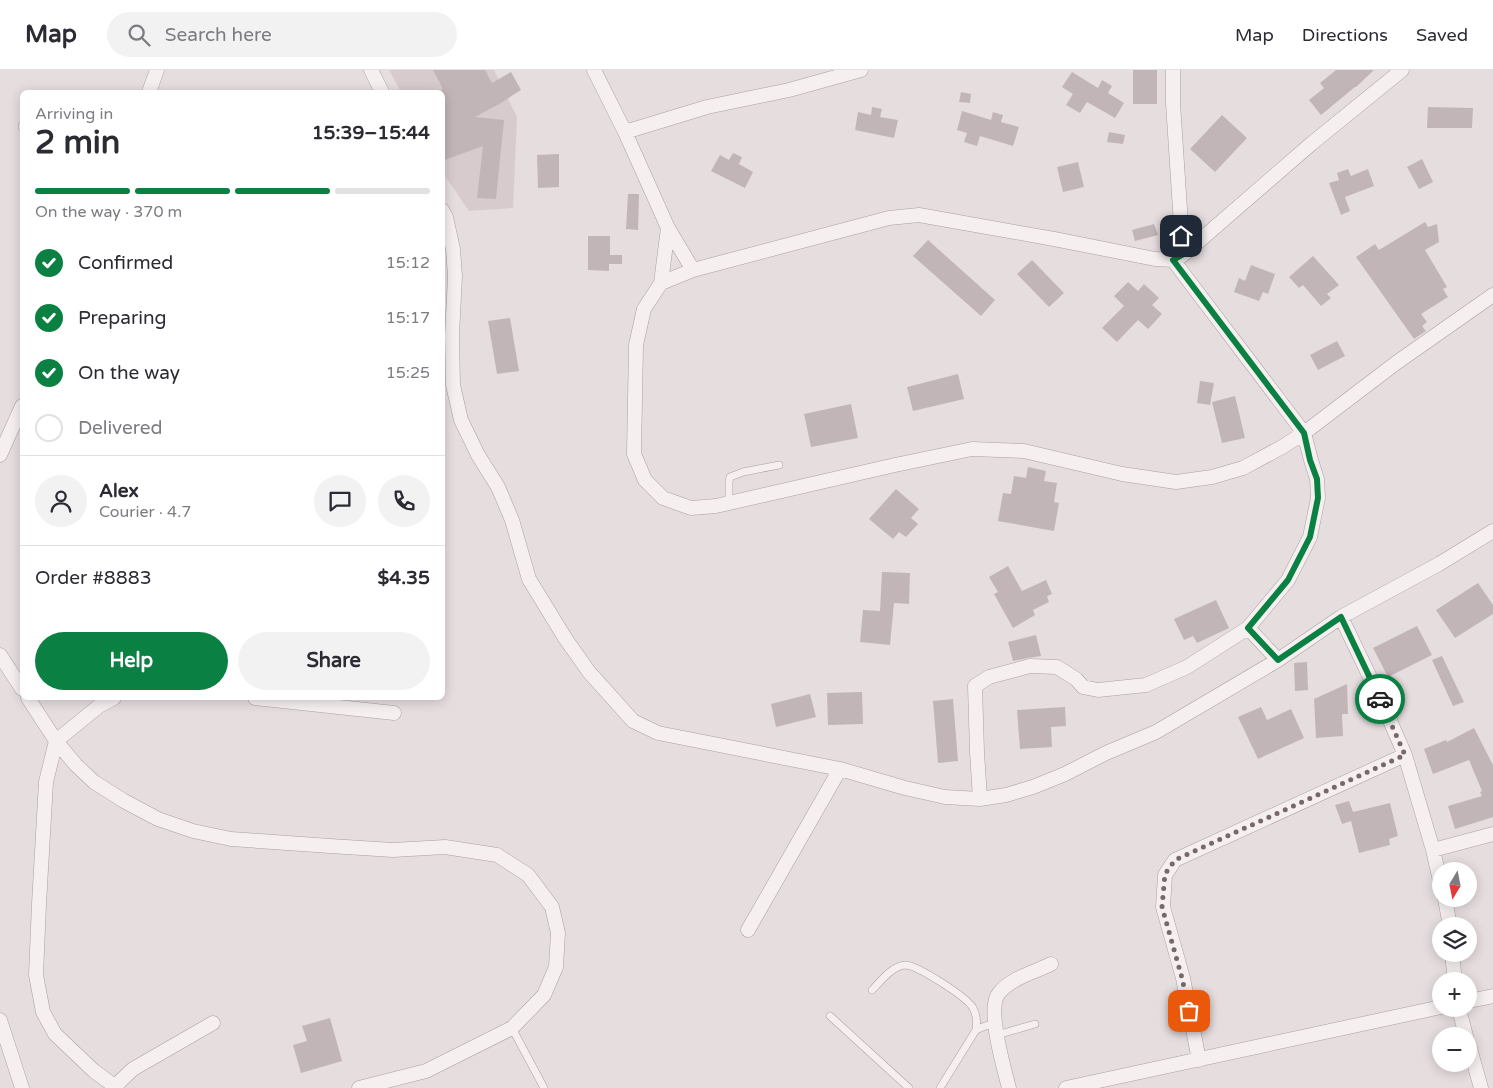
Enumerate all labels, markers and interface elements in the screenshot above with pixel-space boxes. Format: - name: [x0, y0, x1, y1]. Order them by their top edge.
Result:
- search box: [107, 12, 457, 57]
- text: Map: [25, 20, 77, 49]
- icon: search: [125, 21, 153, 49]
- text: Search here: [165, 24, 272, 46]
- text: Map: [1235, 24, 1274, 46]
- text: Directions: [1302, 24, 1388, 46]
- text: Saved: [1416, 24, 1468, 46]
- text: Arriving in: [35, 104, 113, 124]
- text: 15:39–15:44: [312, 122, 430, 144]
- text: 2 min: [35, 124, 120, 162]
- text: On the way · 370 m: [35, 202, 182, 222]
- pin: [1160, 215, 1202, 257]
- icon: home: [1167, 222, 1195, 250]
- icon: check: [35, 249, 63, 277]
- text: Confirmed: [78, 252, 173, 274]
- text: 15:12: [386, 253, 430, 273]
- icon: check: [35, 304, 63, 332]
- text: Preparing: [78, 307, 167, 329]
- text: 15:17: [386, 308, 430, 328]
- icon: check: [35, 359, 63, 387]
- text: On the way: [78, 362, 180, 384]
- text: 15:25: [386, 363, 430, 383]
- text: Delivered: [78, 417, 163, 439]
- button: person: [35, 475, 87, 527]
- button: chat: [314, 475, 366, 527]
- button: phone: [378, 475, 430, 527]
- text: Alex: [99, 480, 139, 502]
- text: Courier · 4.7: [99, 502, 191, 522]
- text: Order #8883: [35, 567, 152, 589]
- text: $4.35: [378, 567, 430, 589]
- button: Help: [35, 632, 228, 690]
- button: Share: [238, 632, 430, 690]
- courier: [1355, 674, 1405, 724]
- icon: car: [1366, 685, 1394, 713]
- north arrow: [1432, 862, 1478, 908]
- map controls: [1432, 862, 1477, 1072]
- button: layers: [1432, 917, 1477, 962]
- button: +: [1432, 972, 1477, 1017]
- pin: [1168, 990, 1210, 1032]
- icon: bag: [1175, 997, 1203, 1025]
- button: −: [1432, 1027, 1477, 1072]

